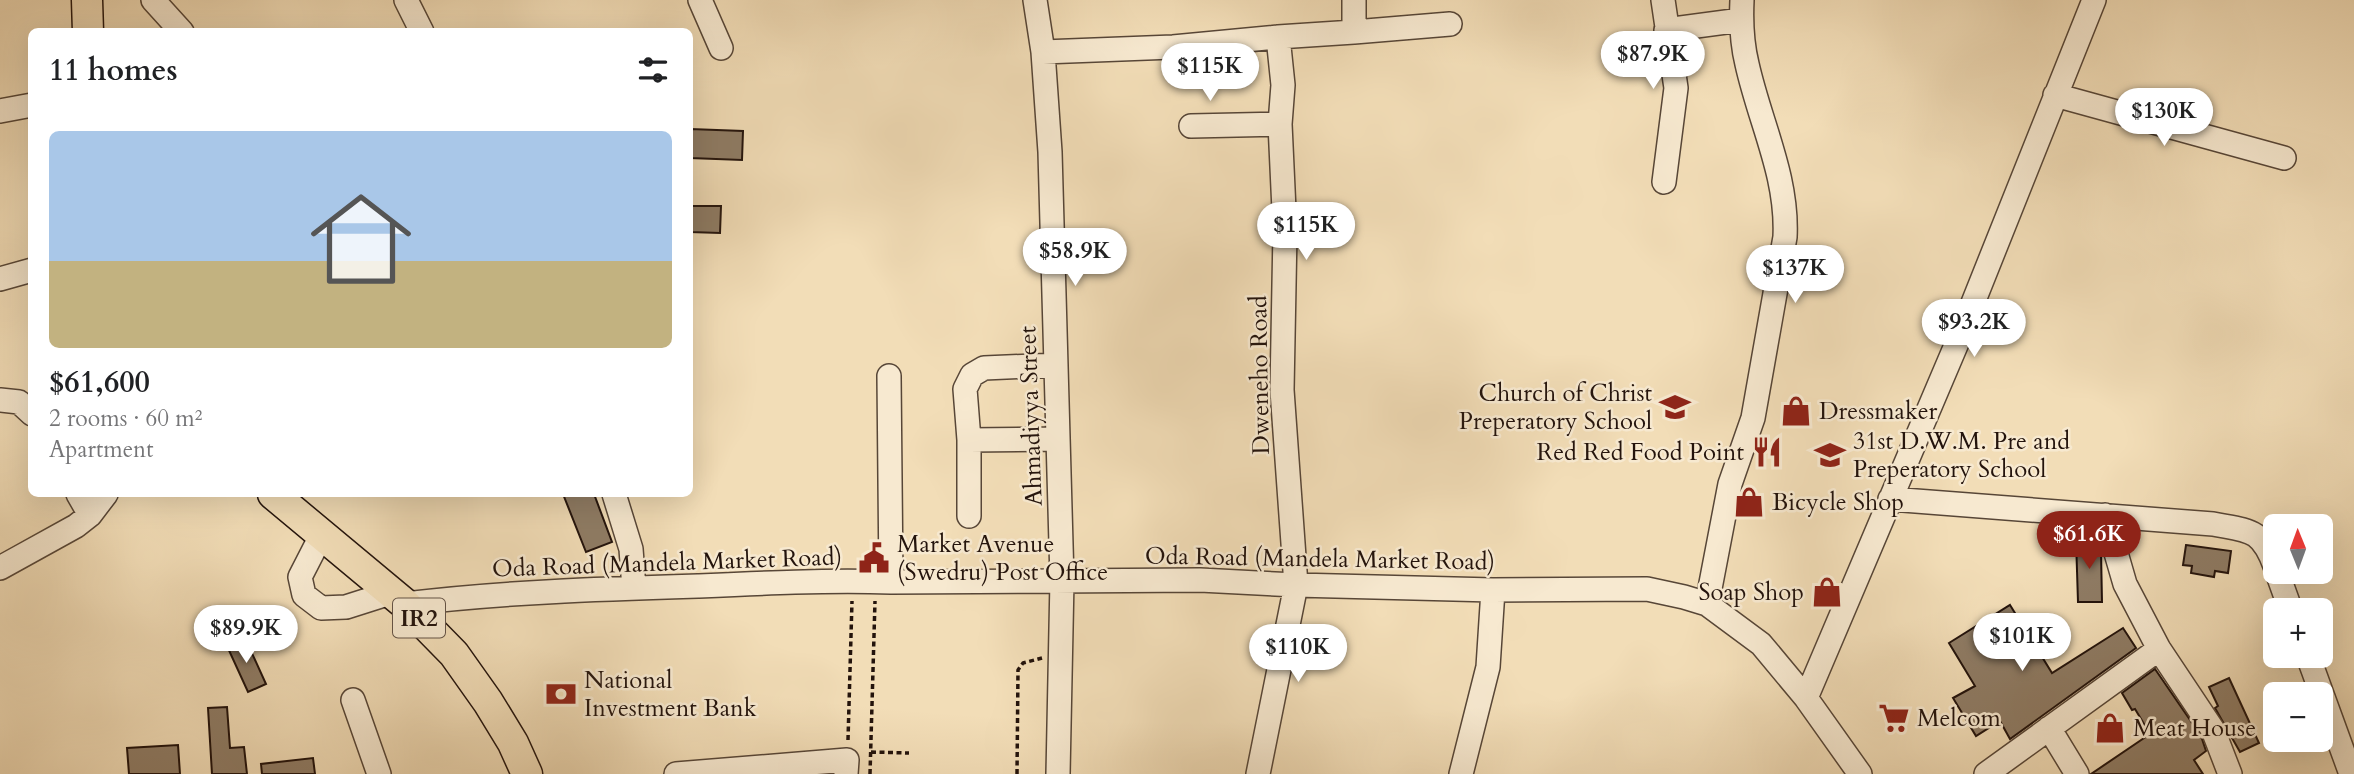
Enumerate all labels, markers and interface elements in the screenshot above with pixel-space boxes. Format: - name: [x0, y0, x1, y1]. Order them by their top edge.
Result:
- pin: $87.9K: [1596, 32, 1710, 91]
- text: $87.9K: [1617, 38, 1689, 69]
- pin: $115K: [1161, 43, 1259, 103]
- text: 11 homes: [49, 50, 178, 91]
- text: $115K: [1177, 50, 1243, 81]
- icon: filters: [634, 51, 672, 89]
- pin: $130K: [2115, 88, 2213, 148]
- text: $130K: [2131, 95, 2197, 126]
- icon: home: [298, 176, 424, 302]
- pin: $115K: [1257, 202, 1355, 262]
- text: $115K: [1273, 209, 1339, 240]
- pin: $58.9K: [1018, 229, 1132, 288]
- text: $58.9K: [1039, 235, 1111, 266]
- pin: $137K: [1746, 246, 1844, 305]
- text: $137K: [1762, 252, 1828, 283]
- street label: Dweneho Road: [1242, 295, 1278, 455]
- pin: $93.2K: [1917, 300, 2031, 359]
- text: $93.2K: [1938, 306, 2010, 337]
- street label: Ahmadiyya Street: [1011, 325, 1051, 507]
- text: $61,600: [49, 362, 150, 403]
- place label: Church of Christ Preperatory School: [1459, 377, 1652, 438]
- school or university icon: Church of Christ Preperatory School: [1658, 390, 1692, 424]
- shop icon: Dressmaker: [1779, 394, 1813, 428]
- place label: Dressmaker: [1819, 395, 1938, 428]
- text: 2 rooms · 60 m²: [49, 403, 202, 434]
- place label: 31st D.W.M. Pre and Preperatory School: [1853, 425, 2070, 486]
- text: Apartment: [49, 434, 153, 465]
- restaurant icon: Red Red Food Point: [1750, 435, 1784, 469]
- place label: Red Red Food Point: [1537, 436, 1744, 469]
- school or university icon: 31st D.W.M. Pre and Preperatory School: [1813, 438, 1847, 472]
- shop icon: Bicycle Shop: [1732, 485, 1766, 519]
- place label: Bicycle Shop: [1772, 486, 1904, 519]
- pin: $61.6K: [2032, 512, 2146, 571]
- north arrow: [2263, 514, 2333, 584]
- map controls: [2263, 514, 2333, 752]
- text: $61.6K: [2053, 518, 2125, 549]
- place label: Market Avenue (Swedru) Post Office: [897, 528, 1108, 589]
- street label: Oda Road (Mandela Market Road): [1145, 539, 1495, 579]
- street label: Oda Road (Mandela Market Road): [491, 540, 843, 586]
- public building icon: Market Avenue (Swedru) Post Office: [857, 541, 891, 575]
- shop icon: Soap Shop: [1810, 575, 1844, 609]
- place label: Soap Shop: [1698, 576, 1804, 609]
- road number: IR2: [393, 598, 445, 638]
- button: +: [2263, 598, 2333, 668]
- pin: $89.9K: [189, 606, 303, 665]
- text: $89.9K: [210, 612, 282, 643]
- pin: $101K: [1973, 614, 2071, 673]
- text: $101K: [1989, 620, 2055, 651]
- pin: $110K: [1249, 624, 1347, 684]
- text: $110K: [1265, 631, 1331, 662]
- place label: National Investment Bank: [584, 664, 757, 725]
- bank icon: National Investment Bank: [544, 677, 578, 711]
- button: −: [2263, 682, 2333, 752]
- supermarket icon: Melcom: [1877, 701, 1911, 735]
- place label: Melcom: [1917, 702, 2002, 735]
- shop icon: Meat House: [2093, 711, 2127, 745]
- place label: Meat House: [2133, 712, 2256, 745]

